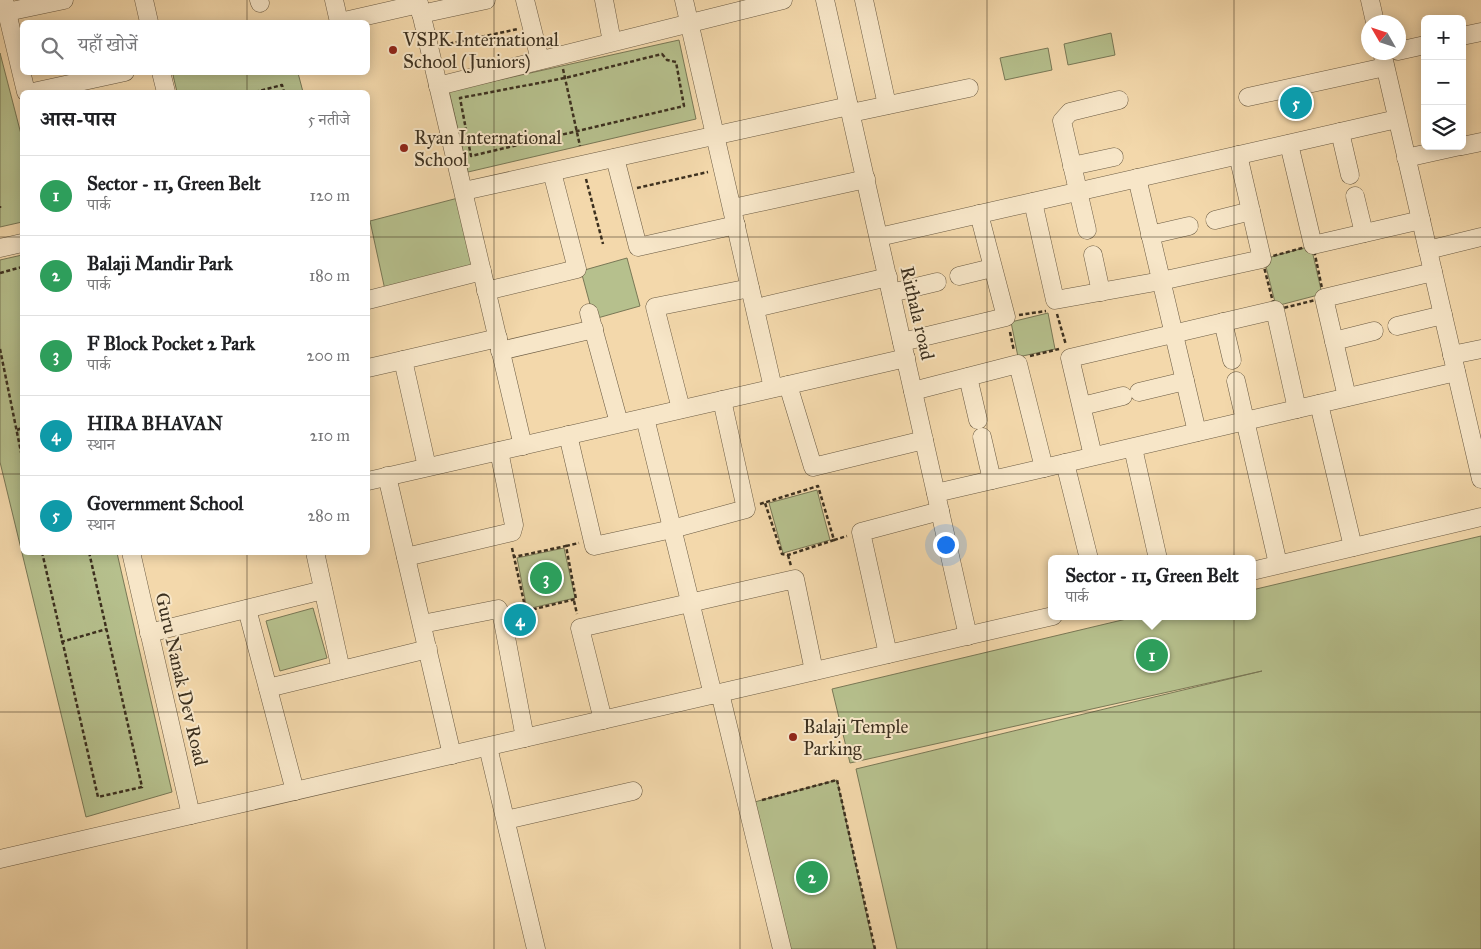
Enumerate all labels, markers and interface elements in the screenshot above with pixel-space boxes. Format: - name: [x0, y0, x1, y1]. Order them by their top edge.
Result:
- north arrow: [1361, 15, 1406, 60]
- map controls: [1421, 15, 1466, 150]
- button: +: [1421, 15, 1466, 60]
- search box: [20, 20, 370, 75]
- place label: VSPK International School (Juniors): [402, 28, 560, 74]
- text: यहाँ खोजें: [78, 33, 138, 56]
- icon: search: [38, 34, 66, 62]
- marker: VSPK International School (Juniors): [387, 44, 399, 56]
- button: −: [1421, 60, 1466, 105]
- pin: 5: [1280, 84, 1312, 122]
- button: layers: [1421, 105, 1466, 150]
- text: आस-पास: [40, 106, 115, 132]
- text: 5 नतीजे: [308, 110, 350, 129]
- place label: Ryan International School: [414, 126, 562, 171]
- marker: Ryan International School: [398, 142, 410, 154]
- text: Sector - 11, Green Belt: [87, 172, 261, 195]
- text: 1: [53, 186, 59, 205]
- text: 120 m: [310, 186, 350, 205]
- text: पार्क: [87, 195, 111, 214]
- text: Balaji Mandir Park: [87, 252, 233, 275]
- street label: Rithala road: [896, 264, 940, 363]
- text: 2: [52, 266, 60, 285]
- text: 180 m: [309, 266, 350, 285]
- text: पार्क: [87, 275, 111, 294]
- text: F Block Pocket 2 Park: [87, 332, 255, 355]
- text: 3: [53, 346, 59, 365]
- text: 200 m: [307, 346, 350, 365]
- text: पार्क: [87, 355, 111, 374]
- text: HIRA BHAVAN: [87, 412, 223, 435]
- text: 4: [52, 426, 60, 445]
- text: 210 m: [310, 426, 350, 445]
- text: स्थान: [87, 435, 115, 454]
- text: Government School: [87, 492, 243, 515]
- text: 5: [52, 506, 60, 525]
- text: 280 m: [307, 506, 350, 525]
- text: स्थान: [87, 515, 115, 534]
- your location: [933, 532, 959, 558]
- popup: [1048, 555, 1256, 620]
- pin: 3: [530, 559, 562, 597]
- text: Sector - 11, Green Belt: [1065, 564, 1239, 587]
- text: पार्क: [1065, 587, 1089, 606]
- street label: Guru Nanak Dev Road: [150, 590, 213, 768]
- pin: 4: [504, 601, 536, 639]
- pin: 1: [1136, 636, 1168, 674]
- place label: Balaji Temple Parking: [803, 715, 909, 761]
- marker: Balaji Temple Parking: [787, 731, 799, 743]
- pin: 2: [796, 858, 828, 896]

